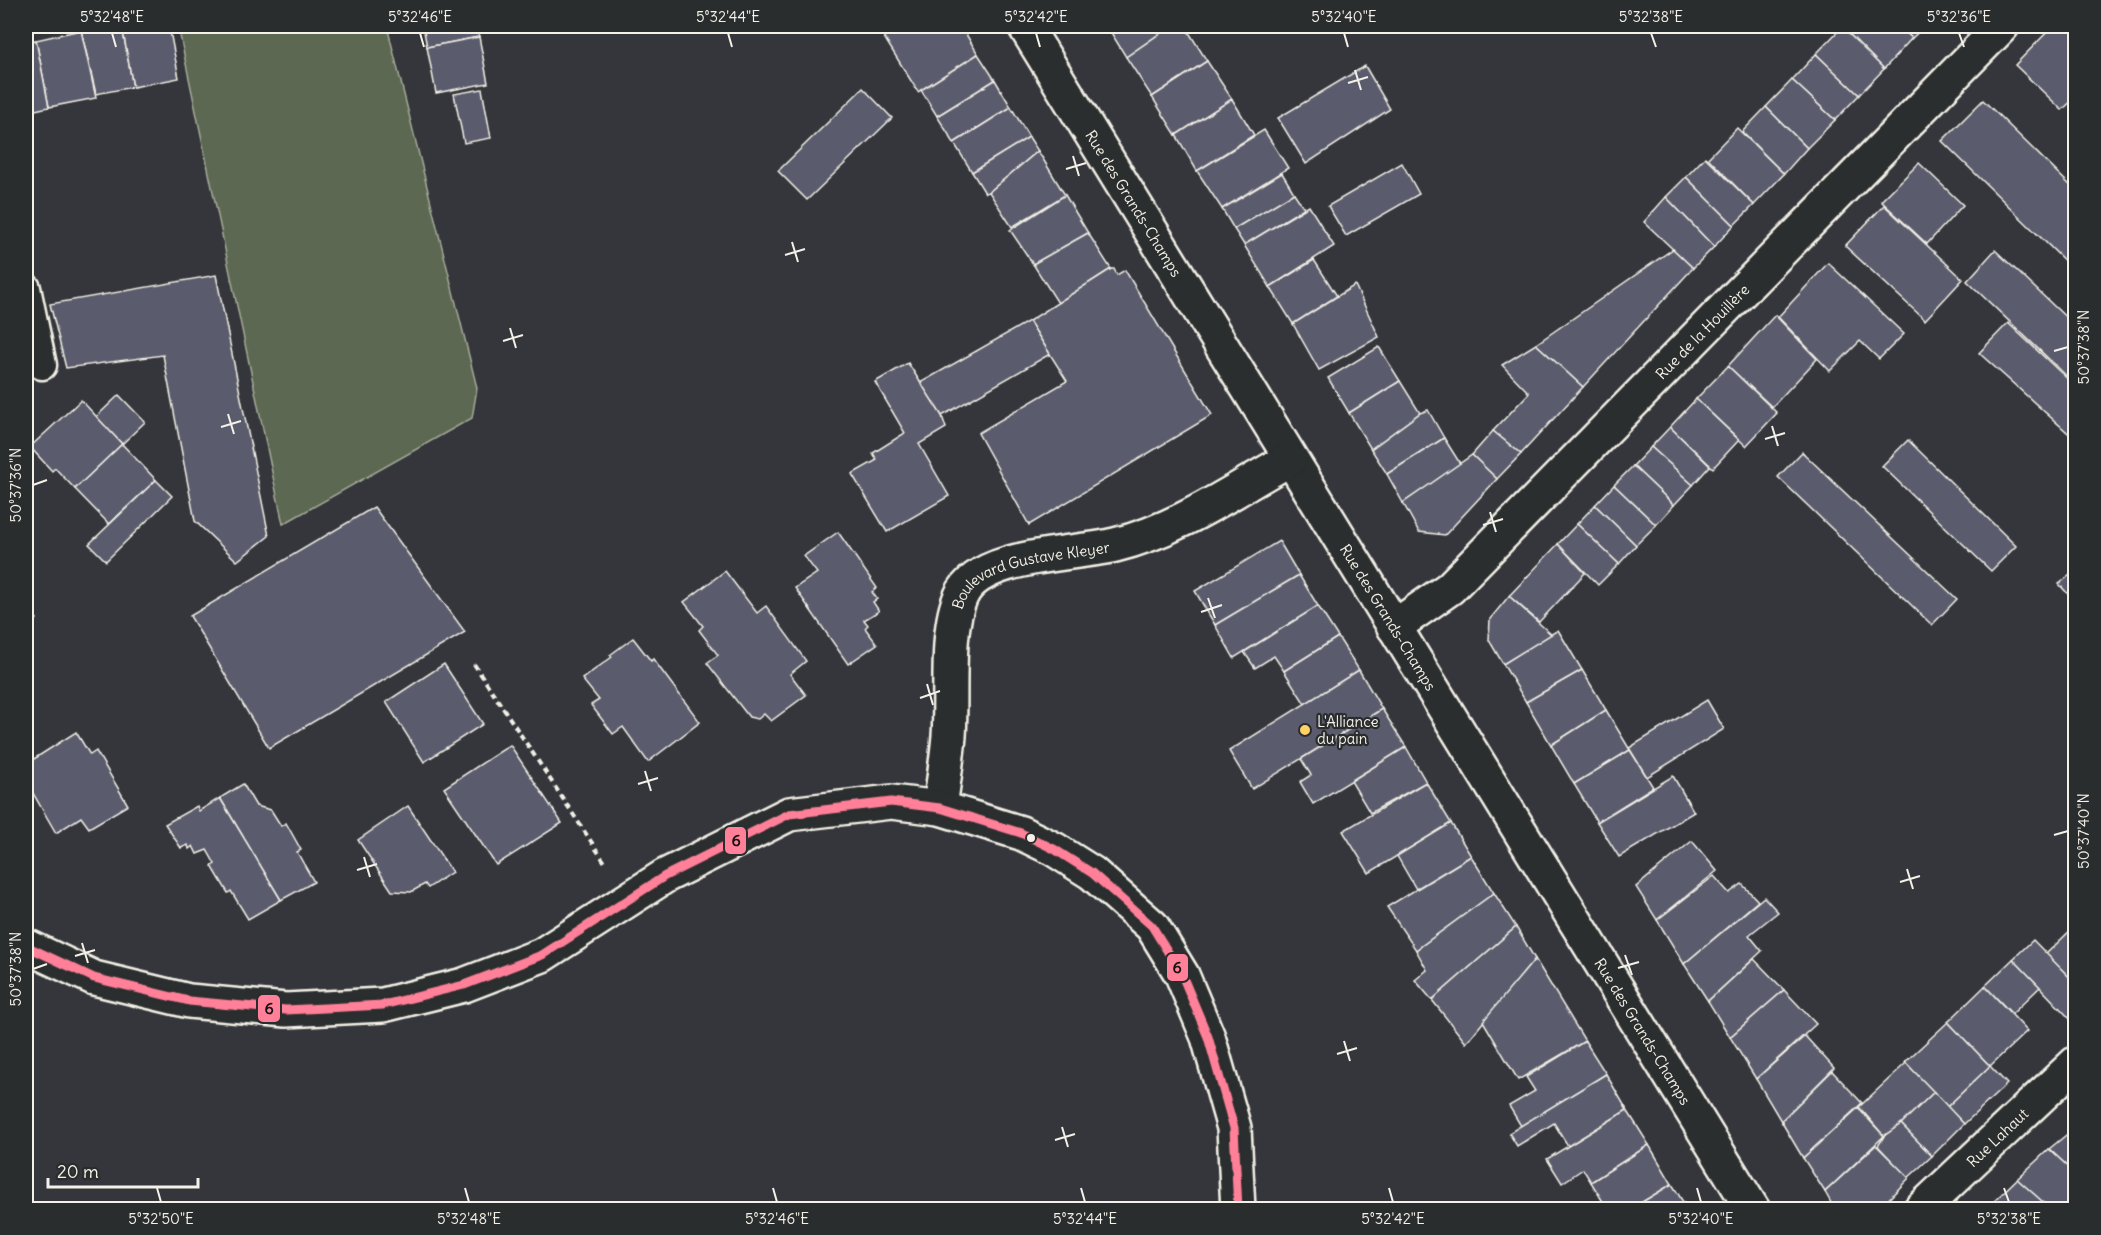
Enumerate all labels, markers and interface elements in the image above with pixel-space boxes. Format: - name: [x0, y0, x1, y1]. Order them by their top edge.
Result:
- text: 5°32'48"E: [80, 7, 144, 26]
- text: 5°32'46"E: [388, 7, 452, 26]
- text: 5°32'44"E: [696, 7, 760, 26]
- text: 5°32'42"E: [1004, 7, 1068, 26]
- text: 5°32'40"E: [1311, 7, 1377, 26]
- text: 5°32'38"E: [1619, 7, 1683, 26]
- text: 5°32'36"E: [1927, 7, 1991, 26]
- street label: Rue des Grands-Champs: [1082, 126, 1186, 280]
- street label: Rue de la Houillère: [1651, 280, 1753, 383]
- text: 50°37'38"N: [2074, 310, 2093, 384]
- text: 50°37'36"N: [6, 448, 25, 522]
- street label: Boulevard Gustave Kleyer: [947, 537, 1111, 611]
- street label: Rue des Grands-Champs: [1336, 540, 1441, 694]
- place label: L'Alliance du pain: [1317, 712, 1379, 748]
- marker: L'Alliance du pain: [1298, 723, 1312, 737]
- text: 50°37'40"N: [2074, 793, 2093, 869]
- line badge: 6: [724, 826, 747, 855]
- text: 6: [731, 830, 741, 850]
- unlabelled marker: [1025, 832, 1037, 844]
- text: 50°37'38"N: [6, 932, 25, 1006]
- line badge: 6: [1166, 953, 1189, 982]
- street label: Rue des Grands-Champs: [1591, 954, 1695, 1108]
- text: 6: [1172, 957, 1182, 977]
- line badge: 6: [257, 994, 281, 1023]
- text: 6: [264, 998, 274, 1018]
- street label: Rue Lahaut: [1962, 1104, 2032, 1171]
- scale bar: [48, 1151, 198, 1189]
- text: 20 m: [57, 1160, 99, 1183]
- text: 5°32'50"E: [128, 1209, 194, 1228]
- text: 5°32'48"E: [437, 1209, 501, 1228]
- text: 5°32'46"E: [745, 1209, 809, 1228]
- text: 5°32'44"E: [1053, 1209, 1117, 1228]
- text: 5°32'42"E: [1361, 1209, 1425, 1228]
- text: 5°32'40"E: [1668, 1209, 1734, 1228]
- text: 5°32'38"E: [1977, 1209, 2041, 1228]

